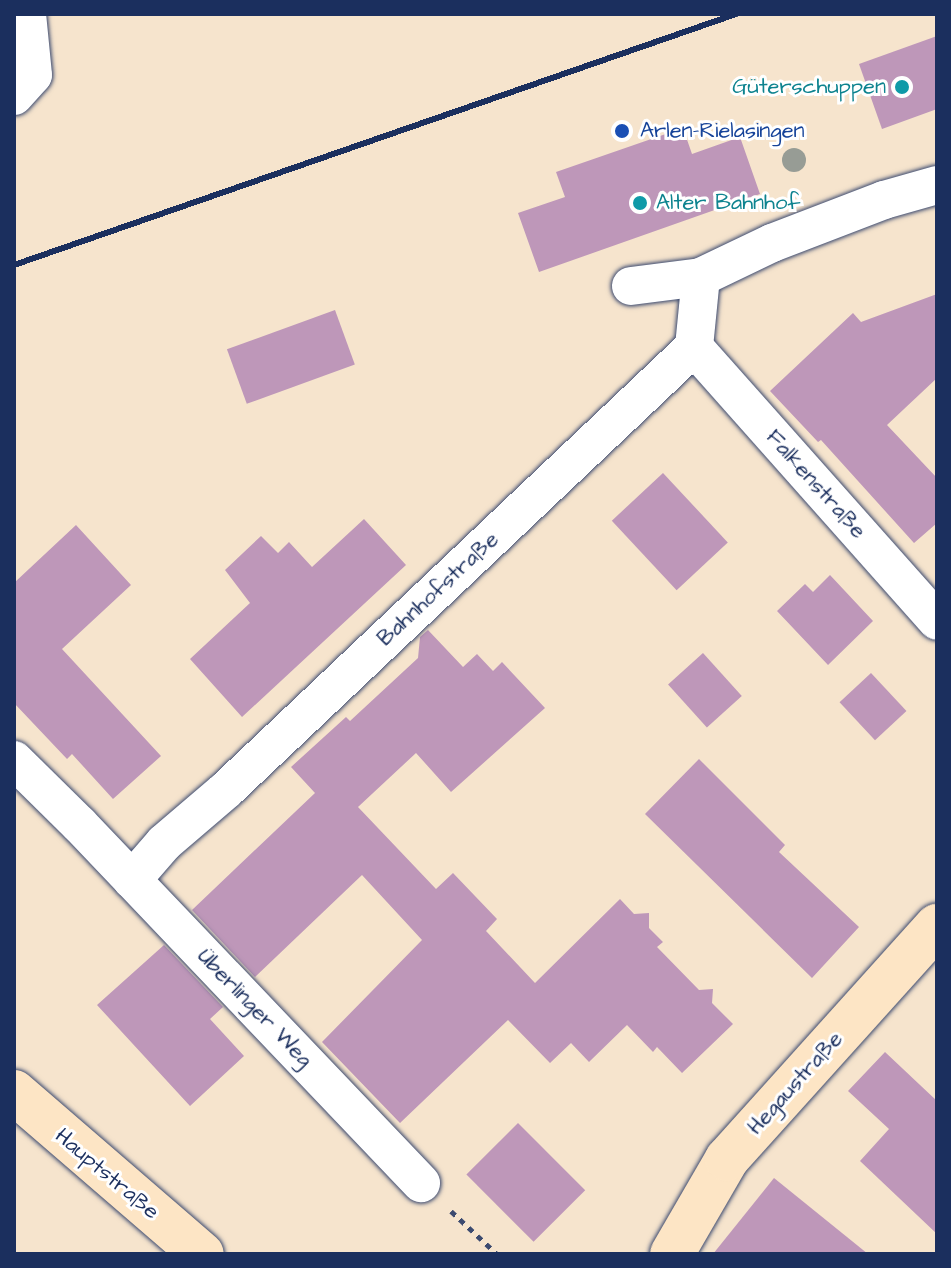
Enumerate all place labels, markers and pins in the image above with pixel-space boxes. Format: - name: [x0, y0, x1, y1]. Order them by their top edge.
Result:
- place label: Güterschuppen: [732, 74, 886, 100]
- marker: Güterschuppen: [893, 78, 911, 96]
- place label: Arlen-Rielasingen: [640, 118, 805, 144]
- marker: Arlen-Rielasingen: [611, 120, 633, 142]
- place label: Alter Bahnhof: [656, 190, 800, 216]
- marker: Alter Bahnhof: [631, 194, 649, 212]

